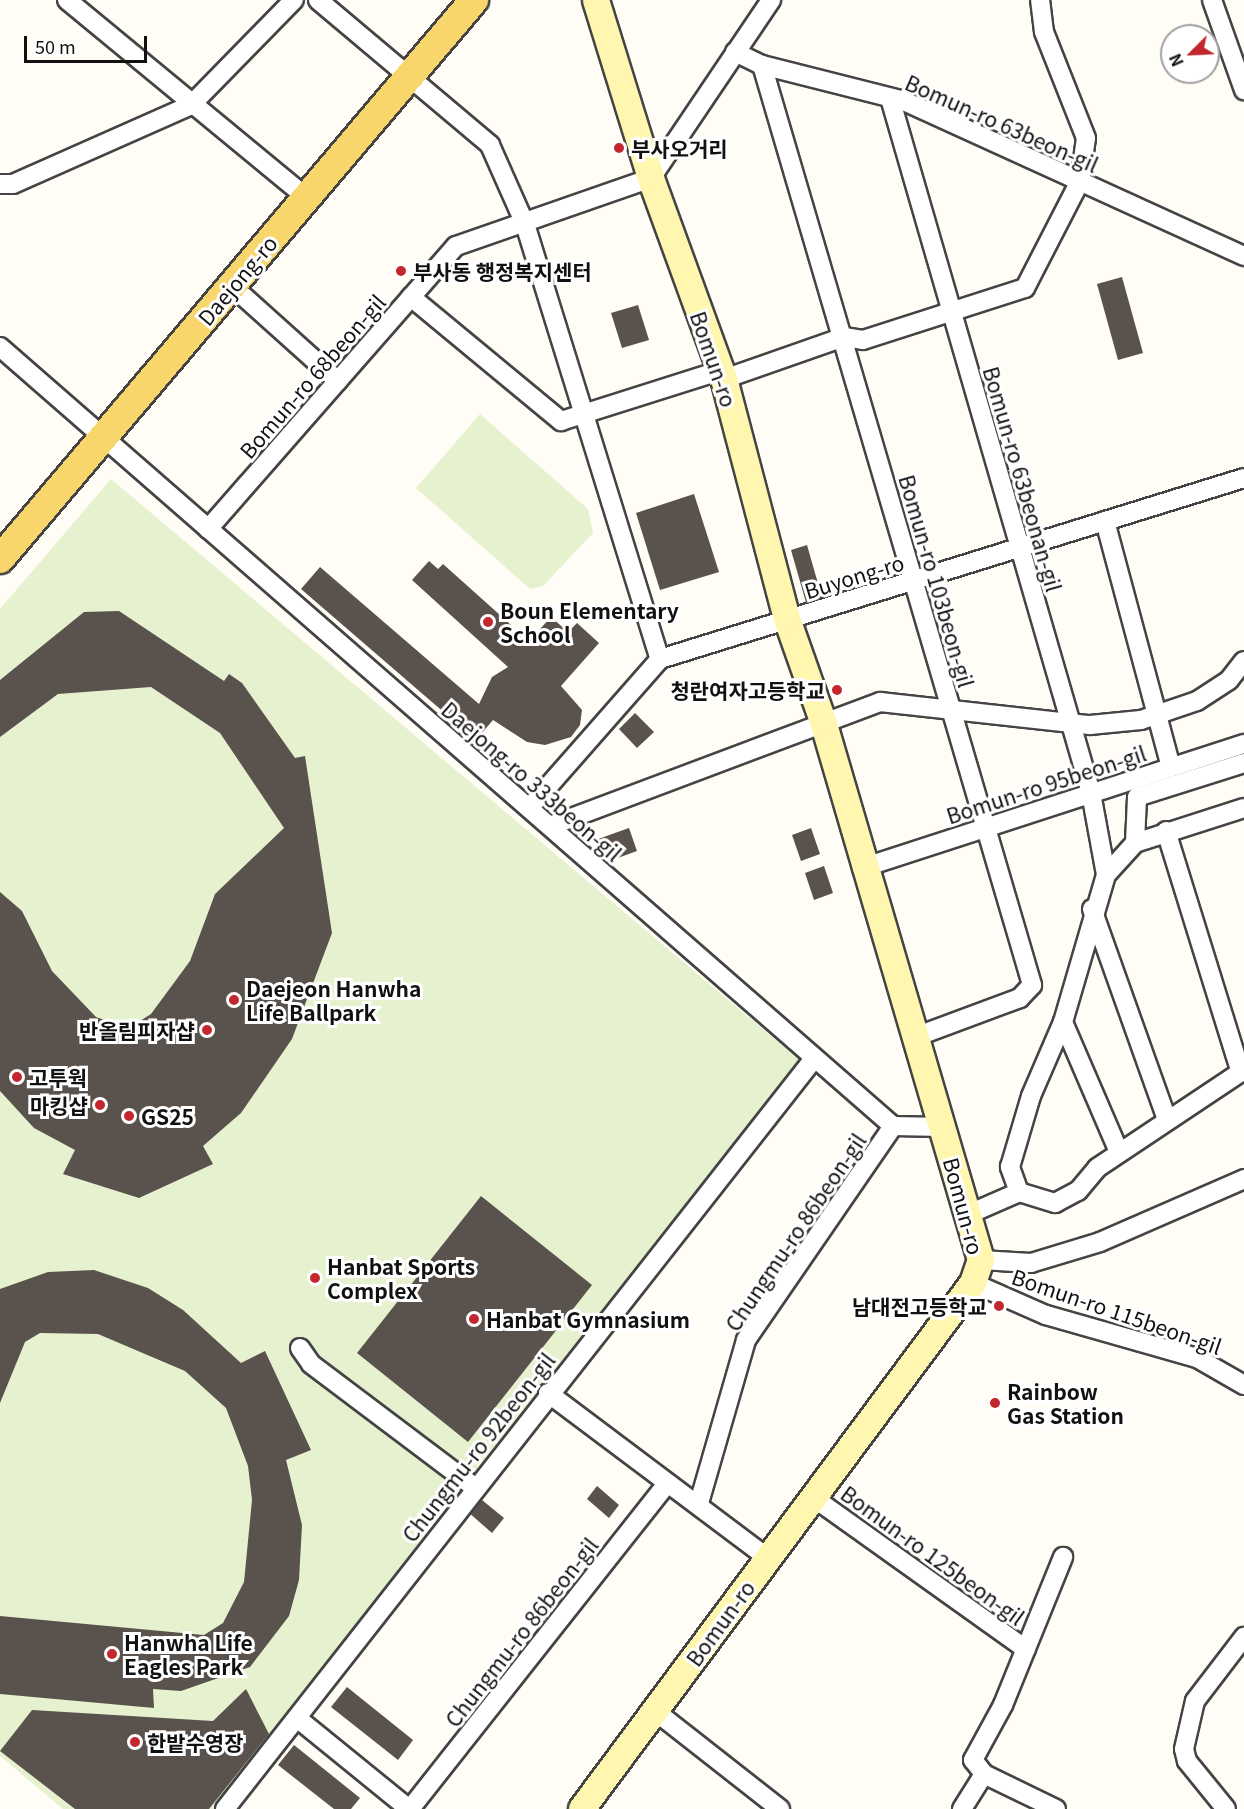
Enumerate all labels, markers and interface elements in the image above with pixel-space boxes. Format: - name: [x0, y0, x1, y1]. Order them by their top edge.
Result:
- scale bar: [27, 24, 150, 62]
- north arrow: [1160, 24, 1220, 84]
- text: 50 m: [35, 33, 76, 59]
- text: N: [1162, 50, 1189, 71]
- street label: Bomun-ro 63beon-gil: [902, 69, 1102, 177]
- place label: 부사오거리: [631, 135, 728, 161]
- marker: 부사오거리: [612, 141, 626, 155]
- street label: Daejong-ro: [192, 230, 282, 330]
- place label: 부사동 행정복지센터: [413, 258, 592, 284]
- marker: 부사동 행정복지센터: [394, 264, 408, 278]
- street label: Bomun-ro 68beon-gil: [234, 289, 390, 463]
- street label: Bomun-ro: [686, 308, 742, 410]
- street label: Bomun-ro 63beonan-gil: [979, 364, 1067, 594]
- street label: Bomun-ro 103beon-gil: [895, 472, 979, 690]
- street label: Buyong-ro: [801, 549, 907, 603]
- place label: Boun Elementary School: [500, 597, 679, 647]
- marker: Boun Elementary School: [481, 615, 495, 629]
- place label: 청란여자고등학교: [670, 677, 825, 703]
- marker: 청란여자고등학교: [830, 683, 844, 697]
- street label: Daejong-ro 333beon-gil: [437, 696, 627, 866]
- street label: Bomun-ro 95beon-gil: [943, 740, 1149, 828]
- place label: Daejeon Hanwha Life Ballpark: [246, 975, 421, 1025]
- marker: Daejeon Hanwha Life Ballpark: [227, 993, 241, 1007]
- place label: 반올림피자샵: [79, 1017, 195, 1043]
- marker: 반올림피자샵: [200, 1023, 214, 1037]
- place label: 고투웍: [29, 1064, 87, 1090]
- marker: 고투웍: [10, 1070, 24, 1084]
- place label: 마킹샵: [30, 1092, 88, 1118]
- marker: 마킹샵: [93, 1098, 107, 1112]
- place label: GS25: [141, 1103, 194, 1129]
- marker: GS25: [122, 1109, 136, 1123]
- street label: Chungmu-ro 86beon-gil: [720, 1129, 870, 1335]
- street label: Bomun-ro: [939, 1155, 989, 1257]
- place label: Hanbat Sports Complex: [327, 1253, 475, 1303]
- street label: Bomun-ro 115beon-gil: [1009, 1263, 1225, 1359]
- marker: Hanbat Sports Complex: [308, 1271, 322, 1285]
- place label: 남대전고등학교: [852, 1293, 987, 1319]
- marker: 남대전고등학교: [992, 1299, 1006, 1313]
- place label: Hanbat Gymnasium: [486, 1306, 690, 1332]
- marker: Hanbat Gymnasium: [467, 1312, 481, 1326]
- street label: Chungmu-ro 92beon-gil: [396, 1348, 560, 1546]
- place label: Rainbow Gas Station: [1007, 1378, 1124, 1428]
- marker: Rainbow Gas Station: [988, 1396, 1002, 1410]
- street label: Bomun-ro 125beon-gil: [837, 1480, 1029, 1630]
- street label: Chungmu-ro 86beon-gil: [439, 1533, 603, 1731]
- street label: Bomun-ro: [681, 1575, 759, 1671]
- place label: Hanwha Life Eagles Park: [124, 1629, 253, 1679]
- marker: Hanwha Life Eagles Park: [105, 1647, 119, 1661]
- place label: 한밭수영장: [147, 1729, 244, 1755]
- marker: 한밭수영장: [128, 1735, 142, 1749]

